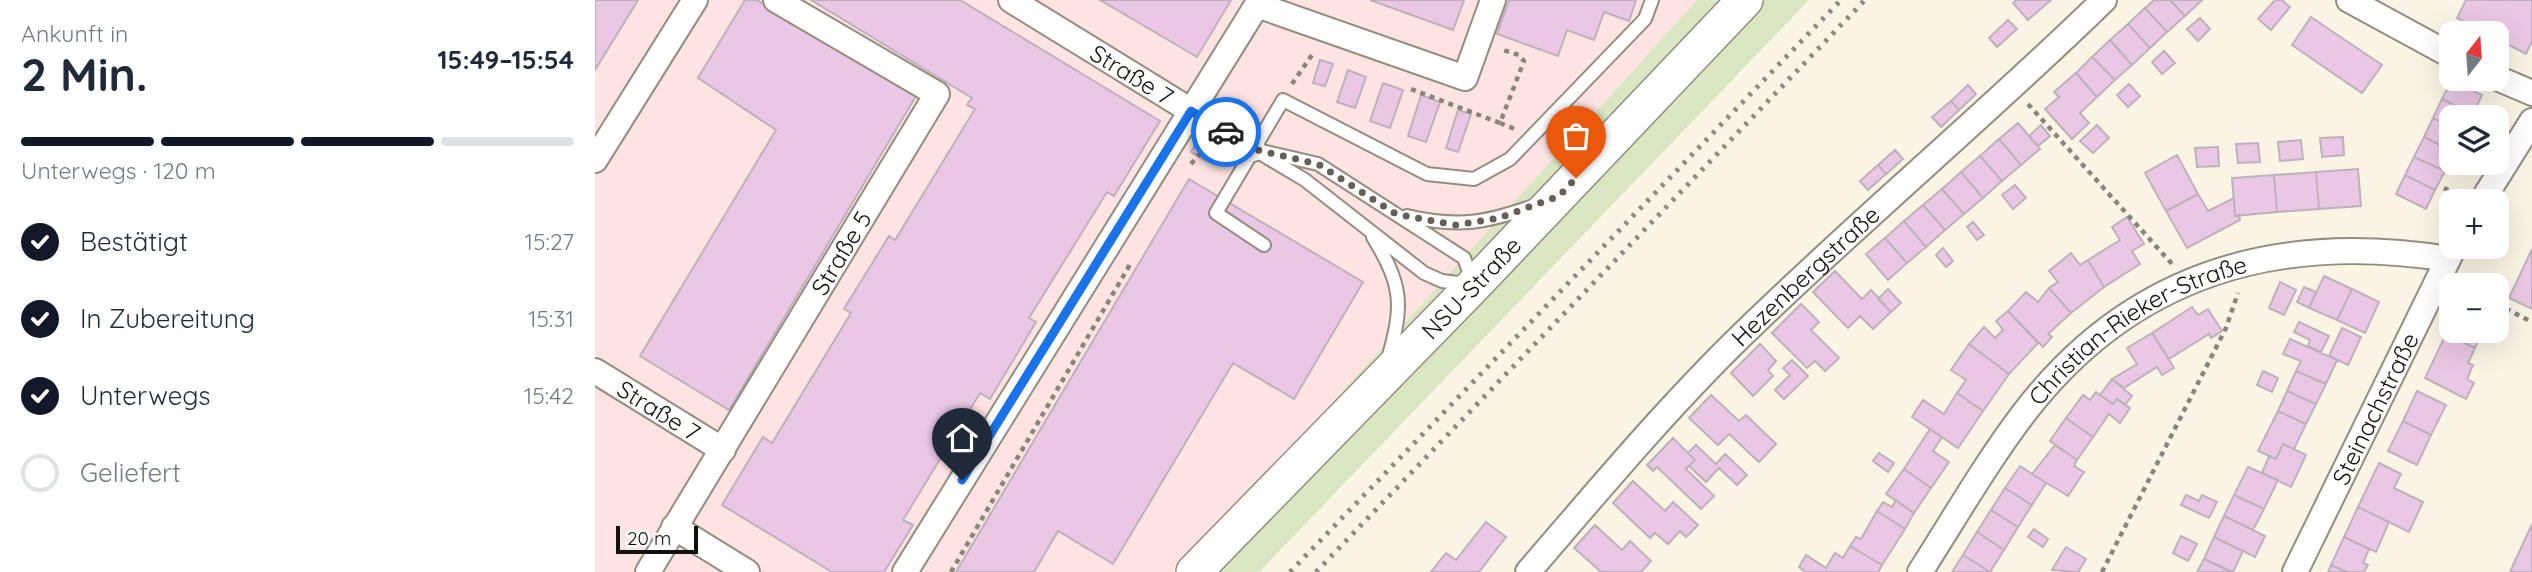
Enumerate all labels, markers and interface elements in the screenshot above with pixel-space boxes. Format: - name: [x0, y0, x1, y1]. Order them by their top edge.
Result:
- text: Ankunft in: [21, 19, 128, 48]
- north arrow: [2439, 21, 2509, 91]
- map controls: [2439, 21, 2509, 343]
- street label: Straße 7: [1085, 38, 1179, 111]
- text: 15:49–15:54: [437, 43, 574, 76]
- text: 2 Min.: [21, 45, 147, 103]
- courier: [1191, 97, 1261, 167]
- button: layers: [2439, 105, 2509, 175]
- pin: [1546, 106, 1606, 178]
- icon: car: [1207, 113, 1245, 151]
- icon: bag: [1557, 117, 1595, 155]
- text: Unterwegs · 120 m: [21, 156, 216, 185]
- button: +: [2439, 189, 2509, 259]
- street label: Hezenbergstraße: [1725, 199, 1886, 352]
- street label: Straße 5: [804, 205, 878, 300]
- icon: check: [21, 223, 59, 261]
- text: Bestätigt: [80, 225, 188, 258]
- text: 15:27: [525, 227, 574, 256]
- street label: NSU-Straße: [1415, 230, 1527, 345]
- street label: Christian-Rieker-Straße: [2022, 249, 2250, 411]
- button: −: [2439, 273, 2509, 343]
- icon: check: [21, 300, 59, 338]
- text: In Zubereitung: [80, 302, 255, 335]
- text: 15:31: [528, 304, 574, 333]
- street label: Steinachstraße: [2325, 327, 2425, 490]
- street label: Straße 7: [612, 373, 706, 447]
- icon: check: [21, 377, 59, 415]
- text: Unterwegs: [80, 379, 211, 412]
- text: 15:42: [524, 381, 574, 410]
- pin: [932, 408, 992, 480]
- icon: home: [943, 419, 981, 457]
- text: Geliefert: [80, 456, 181, 489]
- scale bar: [616, 523, 698, 555]
- text: 20 m: [627, 526, 671, 550]

